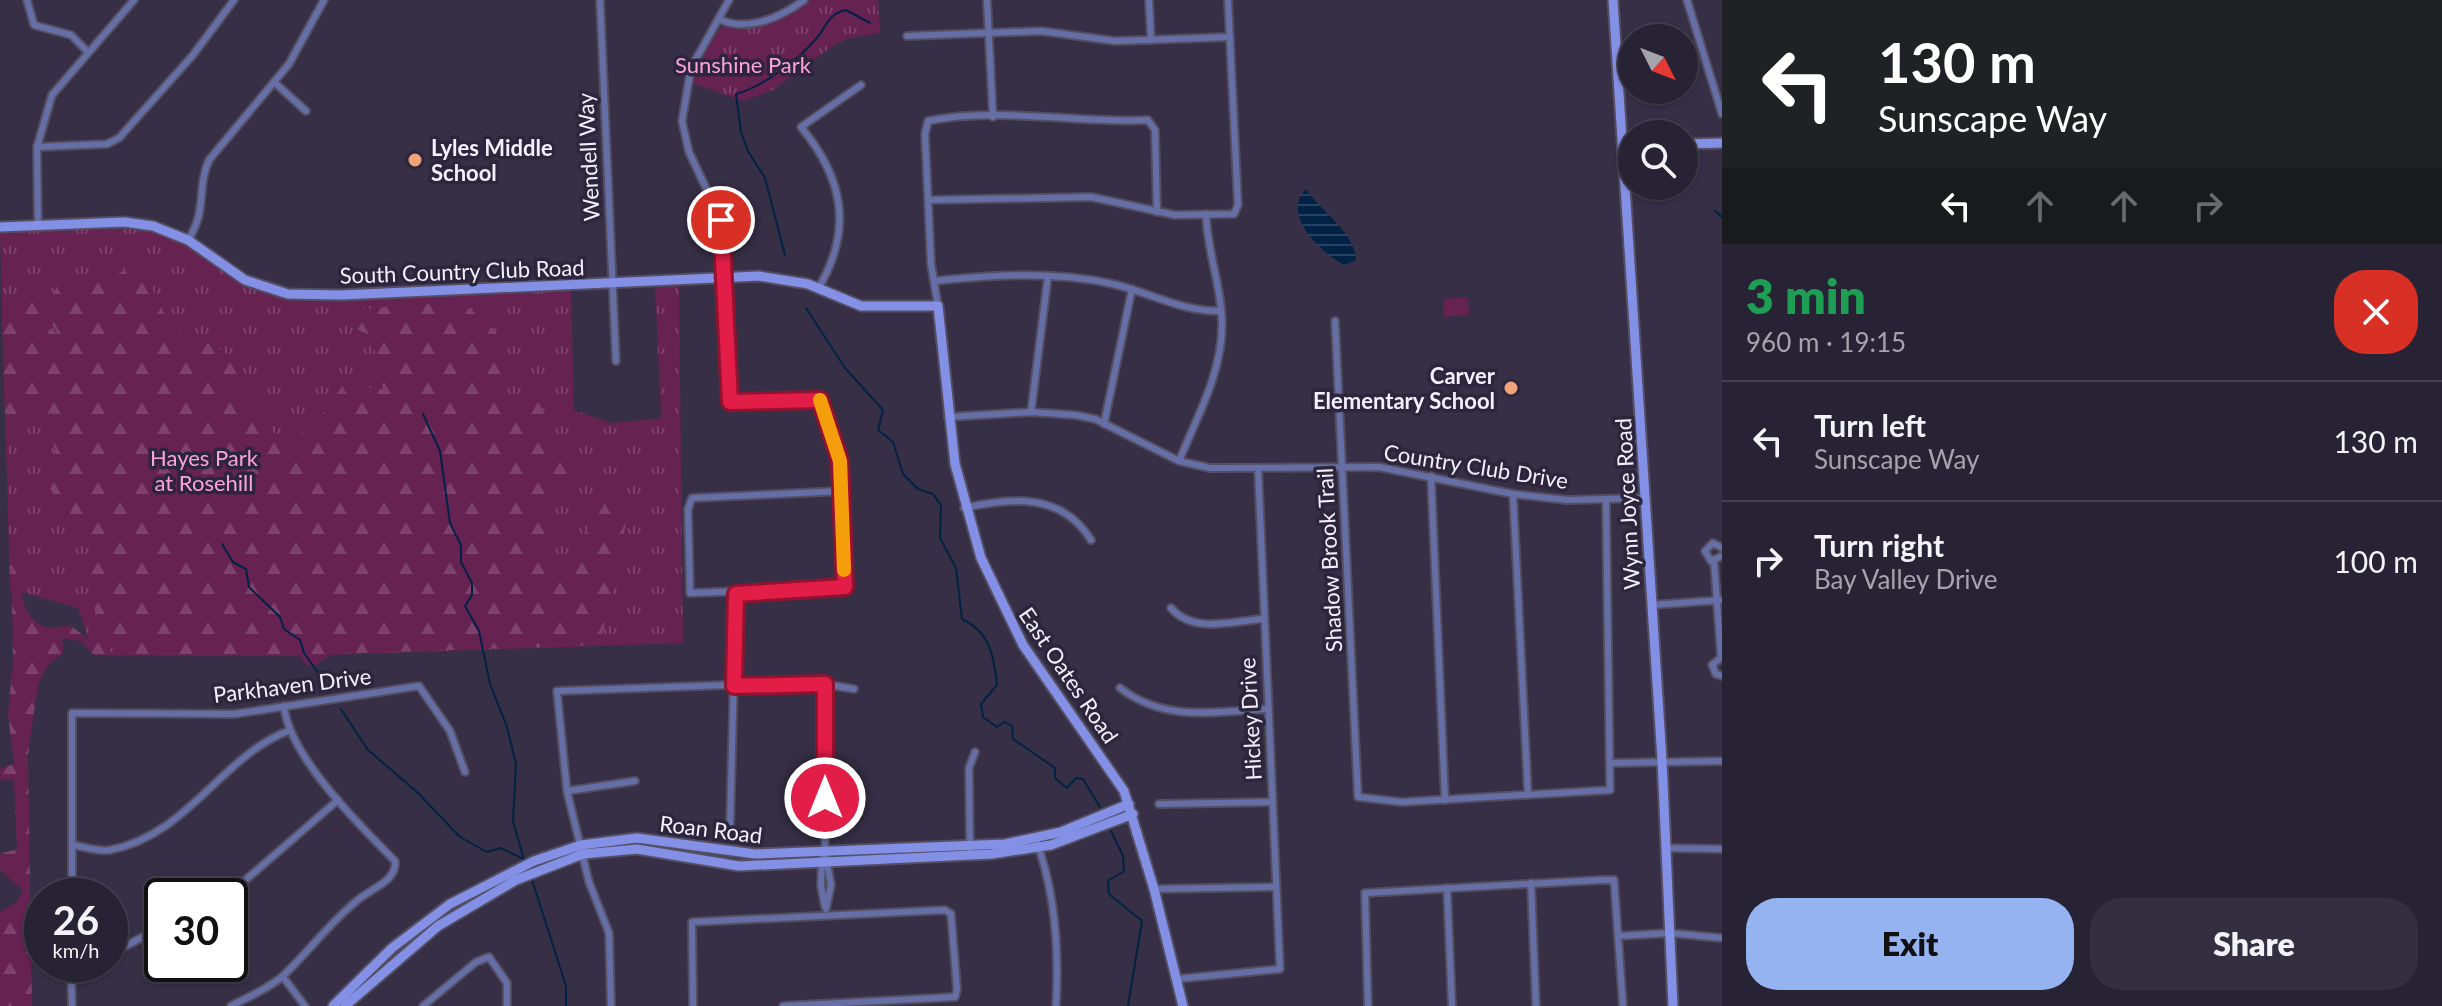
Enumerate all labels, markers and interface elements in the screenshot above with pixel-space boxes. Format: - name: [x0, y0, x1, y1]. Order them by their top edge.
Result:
- north arrow: [1618, 24, 1698, 104]
- map controls: [1618, 24, 1698, 200]
- text: 130 m: [1878, 28, 2036, 95]
- icon: left: [1746, 32, 1850, 136]
- park label: Sunshine Park: [675, 51, 812, 78]
- street label: Wendell Way: [571, 91, 605, 222]
- text: Sunscape Way: [1878, 96, 2107, 140]
- button: search: [1618, 120, 1698, 200]
- place label: Lyles Middle School: [431, 134, 553, 186]
- marker: Lyles Middle School: [406, 151, 424, 169]
- icon: left: [1934, 184, 1978, 228]
- icon: ahead: [2018, 184, 2062, 228]
- icon: ahead: [2102, 184, 2146, 228]
- icon: right: [2186, 184, 2230, 228]
- pin: [687, 186, 755, 254]
- icon: arrive: [699, 198, 743, 242]
- street label: South Country Club Road: [339, 253, 585, 289]
- text: 3 min: [1746, 267, 1866, 324]
- button: close: [2334, 270, 2418, 354]
- text: 960 m · 19:15: [1746, 326, 1906, 358]
- place label: Carver Elementary School: [1313, 362, 1496, 414]
- marker: Carver Elementary School: [1502, 379, 1520, 397]
- text: Turn left: [1814, 407, 1926, 443]
- street label: Wynn Joyce Road: [1609, 418, 1645, 590]
- icon: left: [1746, 419, 1790, 463]
- text: 130 m: [2333, 423, 2418, 459]
- street label: Country Club Drive: [1382, 438, 1570, 494]
- text: Sunscape Way: [1814, 443, 1980, 475]
- park label: Hayes Park at Rosehill: [150, 444, 259, 496]
- street label: Shadow Brook Trail: [1311, 467, 1347, 653]
- text: Turn right: [1814, 527, 1944, 563]
- icon: right: [1746, 539, 1790, 583]
- text: 100 m: [2333, 543, 2418, 579]
- text: Bay Valley Drive: [1814, 563, 1997, 595]
- street label: East Oates Road: [1014, 602, 1124, 748]
- street label: Hickey Drive: [1233, 657, 1267, 781]
- street label: Parkhaven Drive: [211, 662, 373, 708]
- position arrow: [783, 756, 867, 840]
- street label: Roan Road: [658, 809, 764, 849]
- speed limit sign: 30: [144, 878, 248, 982]
- text: 26: [53, 896, 99, 944]
- button: Exit: [1746, 898, 2074, 990]
- button: Share: [2090, 898, 2418, 990]
- text: km/h: [53, 938, 99, 962]

